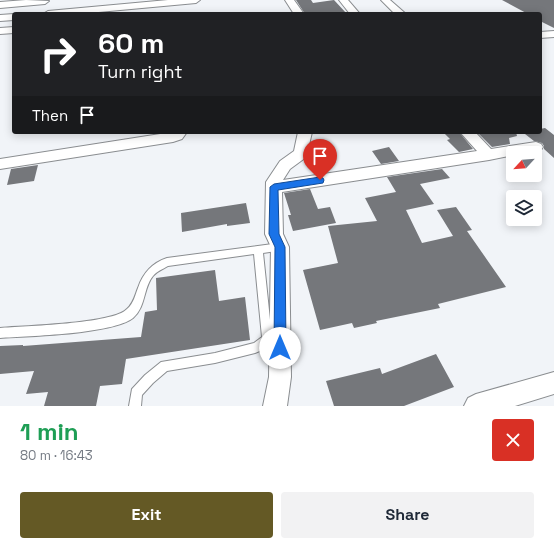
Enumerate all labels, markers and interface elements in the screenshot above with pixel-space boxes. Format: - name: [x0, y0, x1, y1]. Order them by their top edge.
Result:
- text: 60 m: [98, 25, 164, 61]
- icon: right: [32, 28, 84, 80]
- text: Turn right: [98, 60, 182, 83]
- icon: arrive: [76, 104, 98, 126]
- text: Then: [32, 106, 68, 125]
- pin: [303, 139, 337, 180]
- icon: arrive: [309, 145, 331, 167]
- north arrow: [506, 146, 542, 182]
- map controls: [506, 146, 542, 226]
- button: layers: [506, 190, 542, 226]
- position arrow: [259, 327, 301, 369]
- text: 1 min: [20, 416, 79, 447]
- button: close: [492, 419, 534, 461]
- text: 80 m · 16:43: [20, 447, 93, 464]
- button: Exit: [20, 492, 273, 538]
- button: Share: [281, 492, 534, 538]

